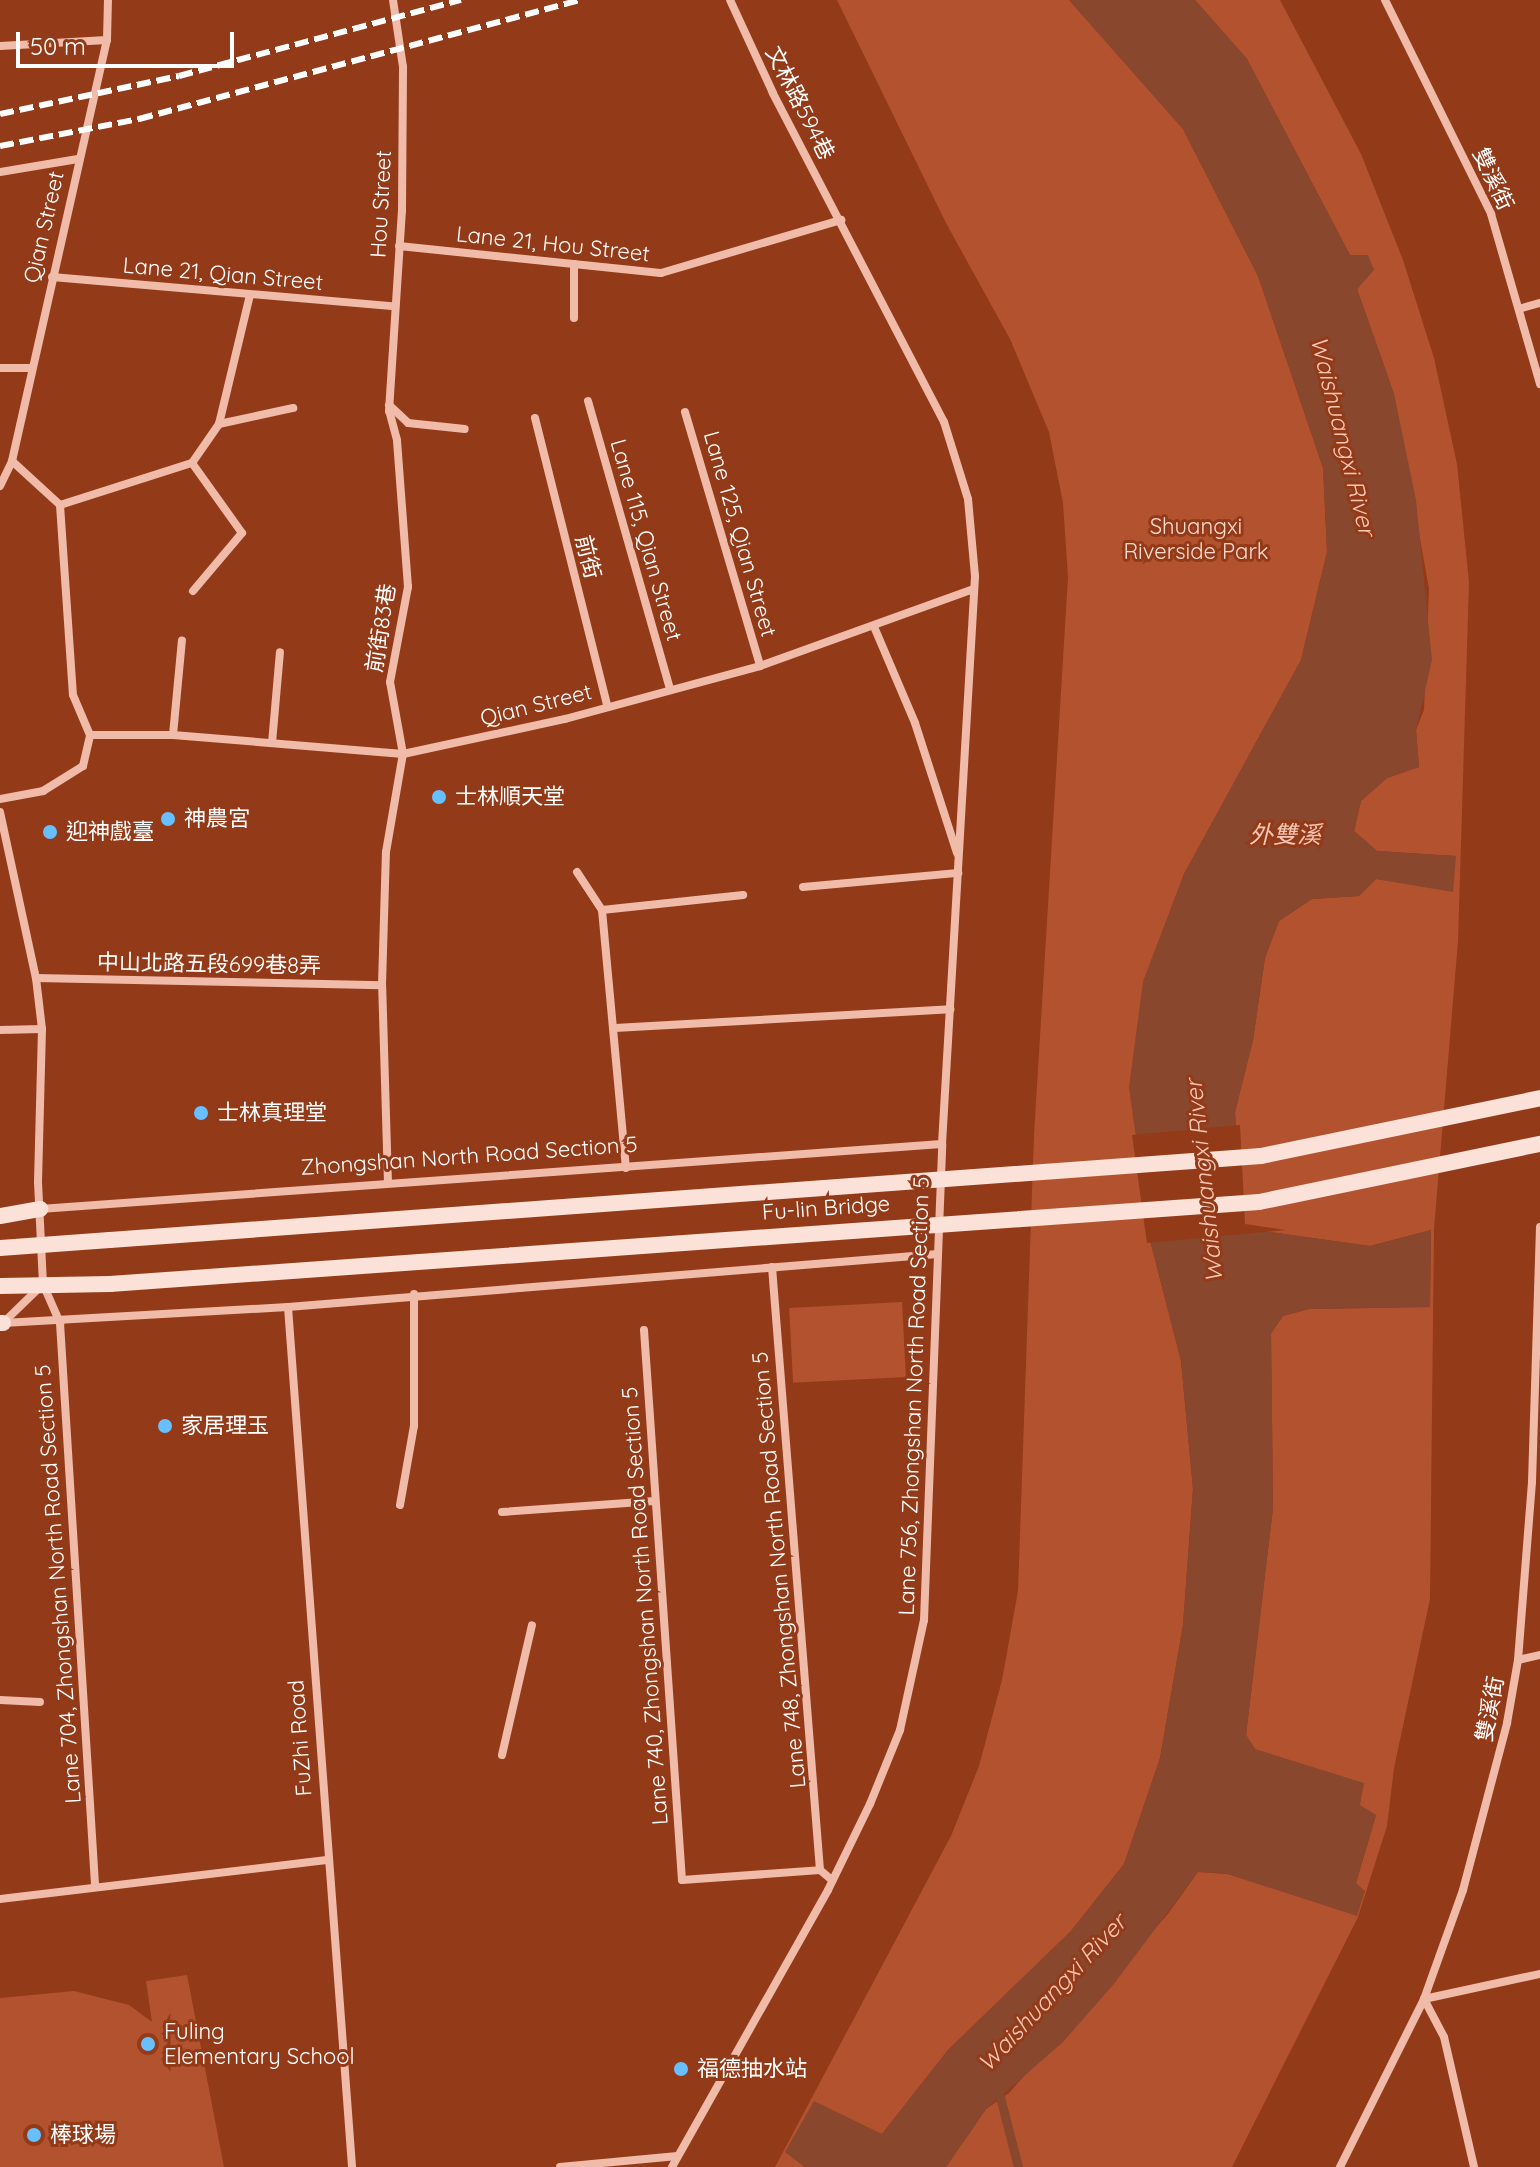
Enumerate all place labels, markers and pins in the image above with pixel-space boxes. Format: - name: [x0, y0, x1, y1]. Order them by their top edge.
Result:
- place label: 士林順天堂: [455, 784, 565, 810]
- marker: 士林順天堂: [430, 788, 448, 806]
- place label: 神農宮: [184, 806, 250, 832]
- marker: 神農宮: [159, 810, 177, 828]
- place label: 迎神戲臺: [66, 819, 154, 845]
- marker: 迎神戲臺: [41, 823, 59, 841]
- place label: 士林真理堂: [217, 1100, 327, 1126]
- marker: 士林真理堂: [192, 1104, 210, 1122]
- place label: 家居理玉: [181, 1413, 269, 1439]
- marker: 家居理玉: [156, 1417, 174, 1435]
- place label: Fuling Elementary School: [164, 2018, 355, 2070]
- marker: Fuling Elementary School: [139, 2035, 157, 2053]
- place label: 福德抽水站: [697, 2056, 807, 2082]
- marker: 福德抽水站: [672, 2060, 690, 2078]
- place label: 棒球場: [50, 2122, 116, 2148]
- marker: 棒球場: [25, 2126, 43, 2144]

